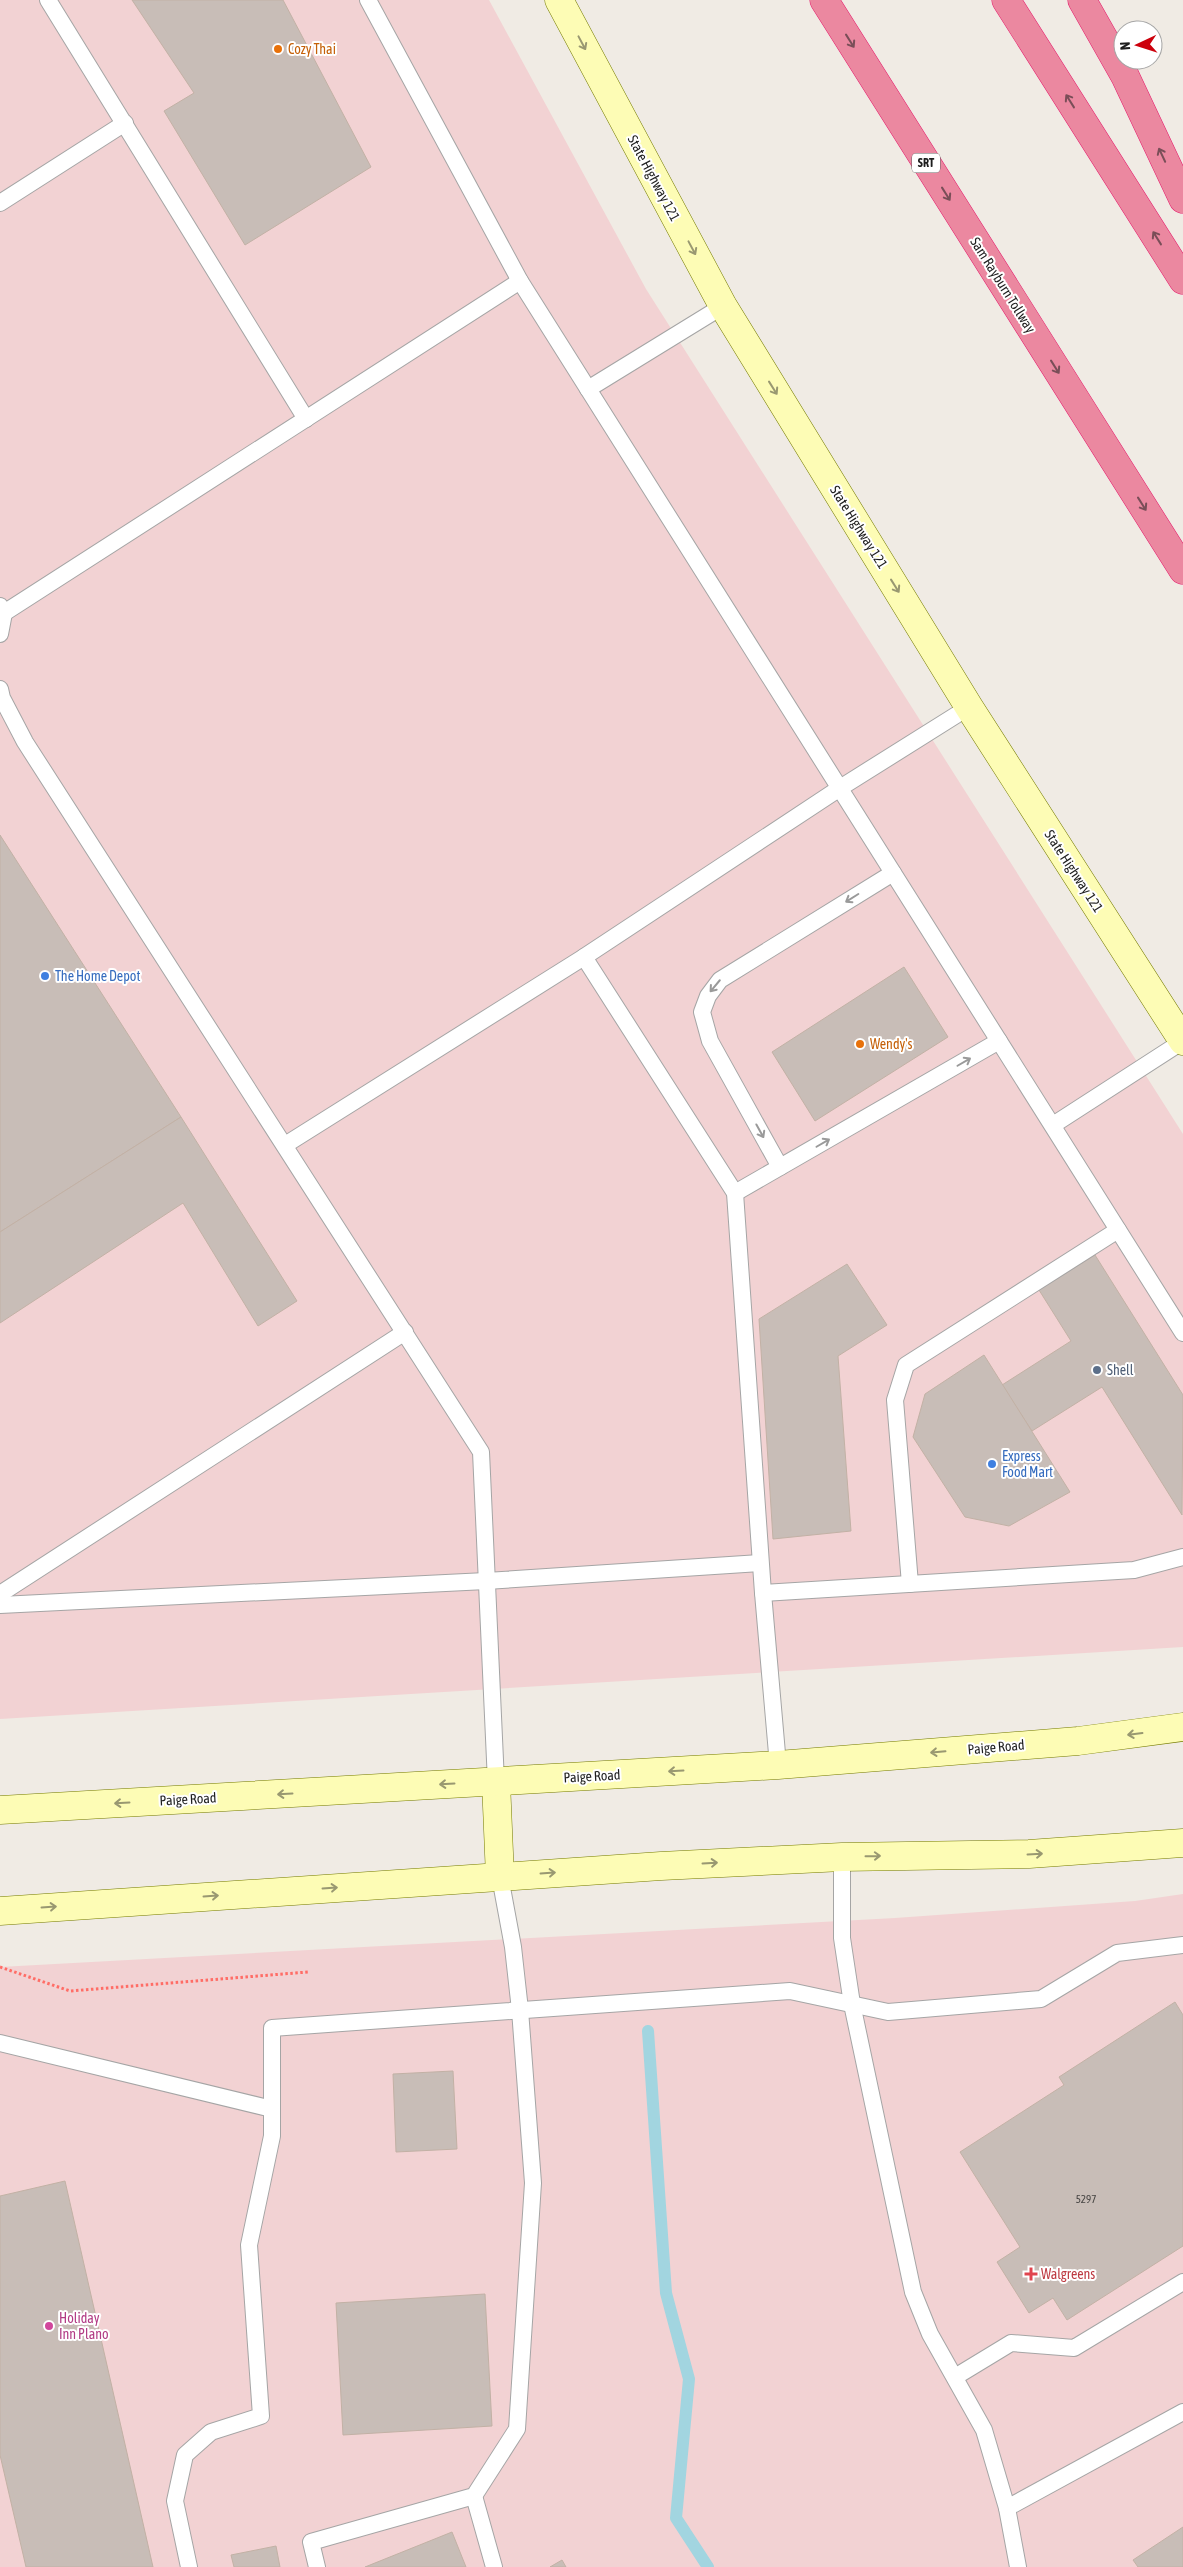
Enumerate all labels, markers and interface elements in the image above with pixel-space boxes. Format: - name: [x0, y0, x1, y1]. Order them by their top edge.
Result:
- north arrow: [1113, 20, 1163, 70]
- one-way arrow: [845, 34, 855, 48]
- one-way arrow: [578, 35, 587, 50]
- place label: Cozy Thai: [288, 41, 336, 57]
- text: N: [1117, 41, 1133, 51]
- marker: Cozy Thai: [272, 43, 284, 55]
- one-way arrow: [1065, 94, 1075, 108]
- street label: State Highway 121: [625, 132, 683, 224]
- one-way arrow: [1157, 148, 1166, 163]
- road number: SRT: [912, 154, 940, 172]
- one-way arrow: [941, 186, 951, 200]
- one-way arrow: [1152, 232, 1162, 246]
- street label: Sam Rayburn Tollway: [967, 234, 1039, 336]
- one-way arrow: [687, 240, 697, 255]
- one-way arrow: [1050, 359, 1060, 373]
- one-way arrow: [769, 381, 779, 395]
- street label: State Highway 121: [827, 483, 891, 571]
- one-way arrow: [1137, 497, 1147, 511]
- one-way arrow: [890, 579, 900, 593]
- street label: State Highway 121: [1041, 827, 1107, 915]
- one-way arrow: [845, 894, 859, 904]
- place label: The Home Depot: [55, 968, 140, 984]
- marker: The Home Depot: [39, 970, 51, 982]
- one-way arrow: [710, 980, 721, 993]
- place label: Wendy's: [870, 1036, 913, 1052]
- marker: Wendy's: [854, 1038, 866, 1050]
- one-way arrow: [956, 1056, 970, 1066]
- one-way arrow: [756, 1123, 766, 1138]
- one-way arrow: [815, 1137, 829, 1147]
- place label: Shell: [1107, 1362, 1134, 1378]
- marker: Shell: [1091, 1364, 1103, 1376]
- place label: Express Food Mart: [1002, 1448, 1053, 1480]
- marker: Express Food Mart: [986, 1458, 998, 1470]
- one-way arrow: [1127, 1729, 1143, 1739]
- street label: Paige Road: [967, 1737, 1025, 1757]
- one-way arrow: [930, 1747, 946, 1757]
- street label: Paige Road: [563, 1767, 621, 1785]
- one-way arrow: [668, 1767, 684, 1776]
- one-way arrow: [439, 1780, 455, 1789]
- one-way arrow: [277, 1789, 293, 1798]
- street label: Paige Road: [159, 1790, 217, 1808]
- one-way arrow: [115, 1799, 131, 1808]
- one-way arrow: [1027, 1849, 1043, 1858]
- one-way arrow: [864, 1852, 880, 1861]
- one-way arrow: [702, 1859, 718, 1868]
- one-way arrow: [540, 1869, 556, 1878]
- one-way arrow: [321, 1884, 337, 1893]
- one-way arrow: [202, 1892, 218, 1901]
- one-way arrow: [40, 1903, 56, 1912]
- house number: 5297: [1076, 2193, 1096, 2205]
- place label: Walgreens: [1041, 2266, 1095, 2282]
- marker: Walgreens: [1025, 2268, 1037, 2280]
- place label: Holiday Inn Plano: [59, 2310, 109, 2342]
- marker: Holiday Inn Plano: [43, 2320, 55, 2332]

